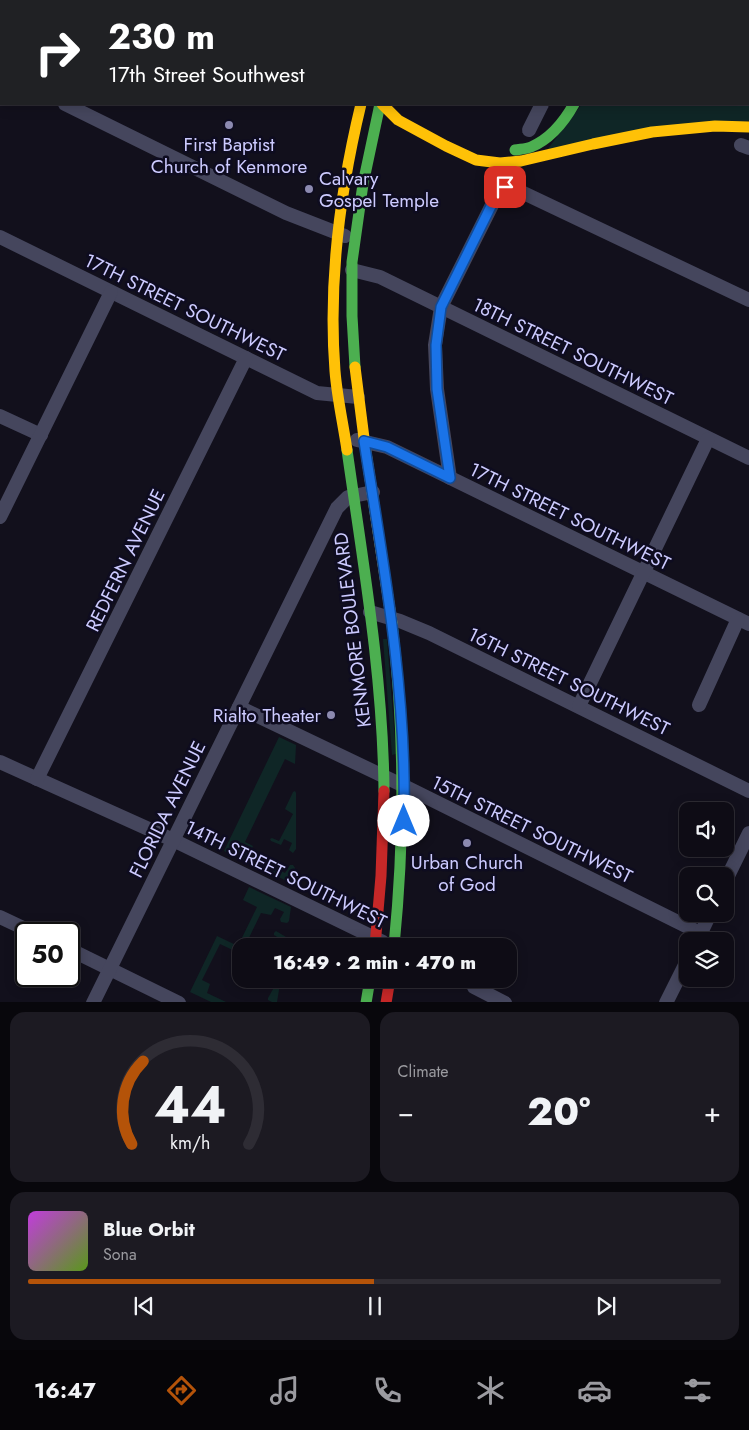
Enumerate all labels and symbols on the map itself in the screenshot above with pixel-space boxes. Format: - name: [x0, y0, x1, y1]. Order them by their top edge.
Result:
- marker: First Baptist Church of Kenmore: [223, 119, 235, 131]
- place label: First Baptist Church of Kenmore: [151, 131, 308, 180]
- place label: Calvary Gospel Temple: [319, 165, 439, 214]
- pin: [484, 166, 526, 208]
- marker: Calvary Gospel Temple: [303, 183, 315, 195]
- street label: 17TH STREET SOUTHWEST: [80, 247, 290, 368]
- street label: 18TH STREET SOUTHWEST: [468, 291, 678, 412]
- street label: 17TH STREET SOUTHWEST: [465, 456, 675, 577]
- street label: REDFERN AVENUE: [79, 484, 172, 636]
- street label: KENMORE BOULEVARD: [327, 531, 378, 729]
- street label: 16TH STREET SOUTHWEST: [463, 621, 674, 742]
- place label: Rialto Theater: [213, 702, 321, 729]
- marker: Rialto Theater: [325, 709, 337, 721]
- street label: FLORIDA AVENUE: [123, 736, 212, 882]
- street label: 15TH STREET SOUTHWEST: [427, 769, 637, 890]
- position arrow: [377, 794, 429, 846]
- street label: 14TH STREET SOUTHWEST: [180, 814, 391, 935]
- marker: Urban Church of God: [461, 837, 473, 849]
- place label: Urban Church of God: [411, 849, 523, 898]
- speed limit sign: 50: [15, 922, 80, 987]

